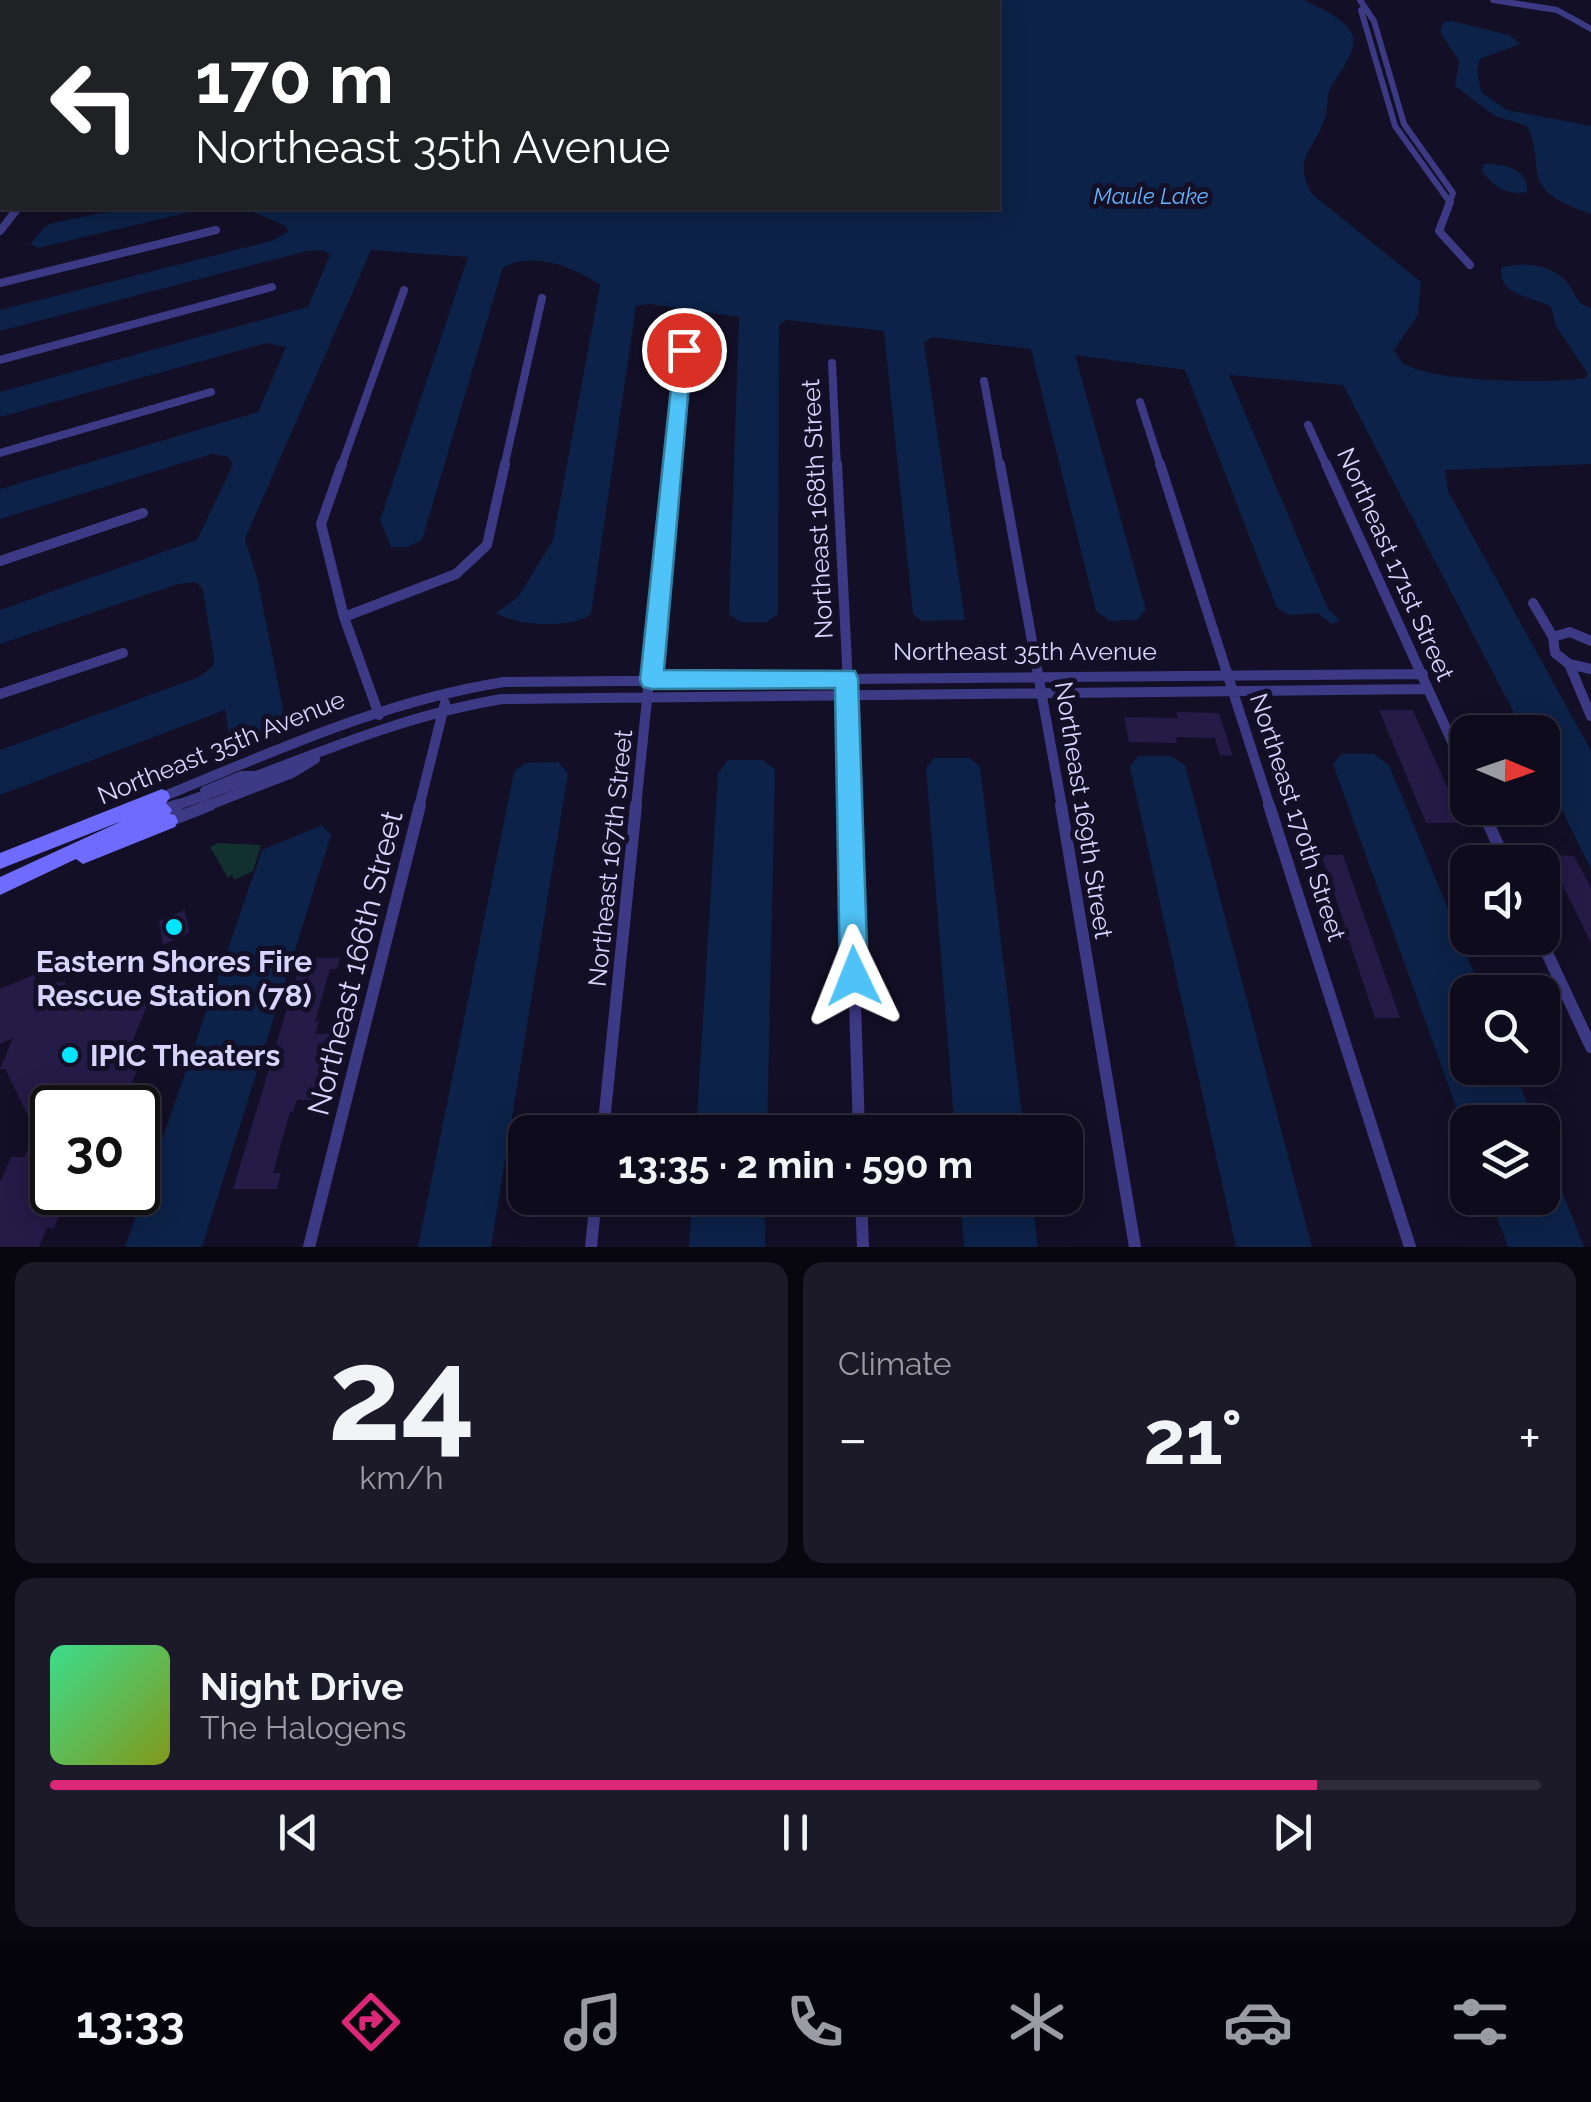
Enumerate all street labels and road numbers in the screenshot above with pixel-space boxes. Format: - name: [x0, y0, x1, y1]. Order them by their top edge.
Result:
- street label: Northeast 168th Street: [795, 378, 839, 640]
- street label: Northeast 171st Street: [1331, 443, 1461, 686]
- street label: Northeast 35th Avenue: [893, 636, 1157, 666]
- street label: Northeast 169th Street: [1049, 679, 1119, 941]
- street label: Northeast 35th Avenue: [93, 684, 349, 810]
- street label: Northeast 170th Street: [1244, 689, 1352, 945]
- street label: Northeast 167th Street: [582, 727, 638, 988]
- street label: Northeast 166th Street: [300, 807, 410, 1119]

